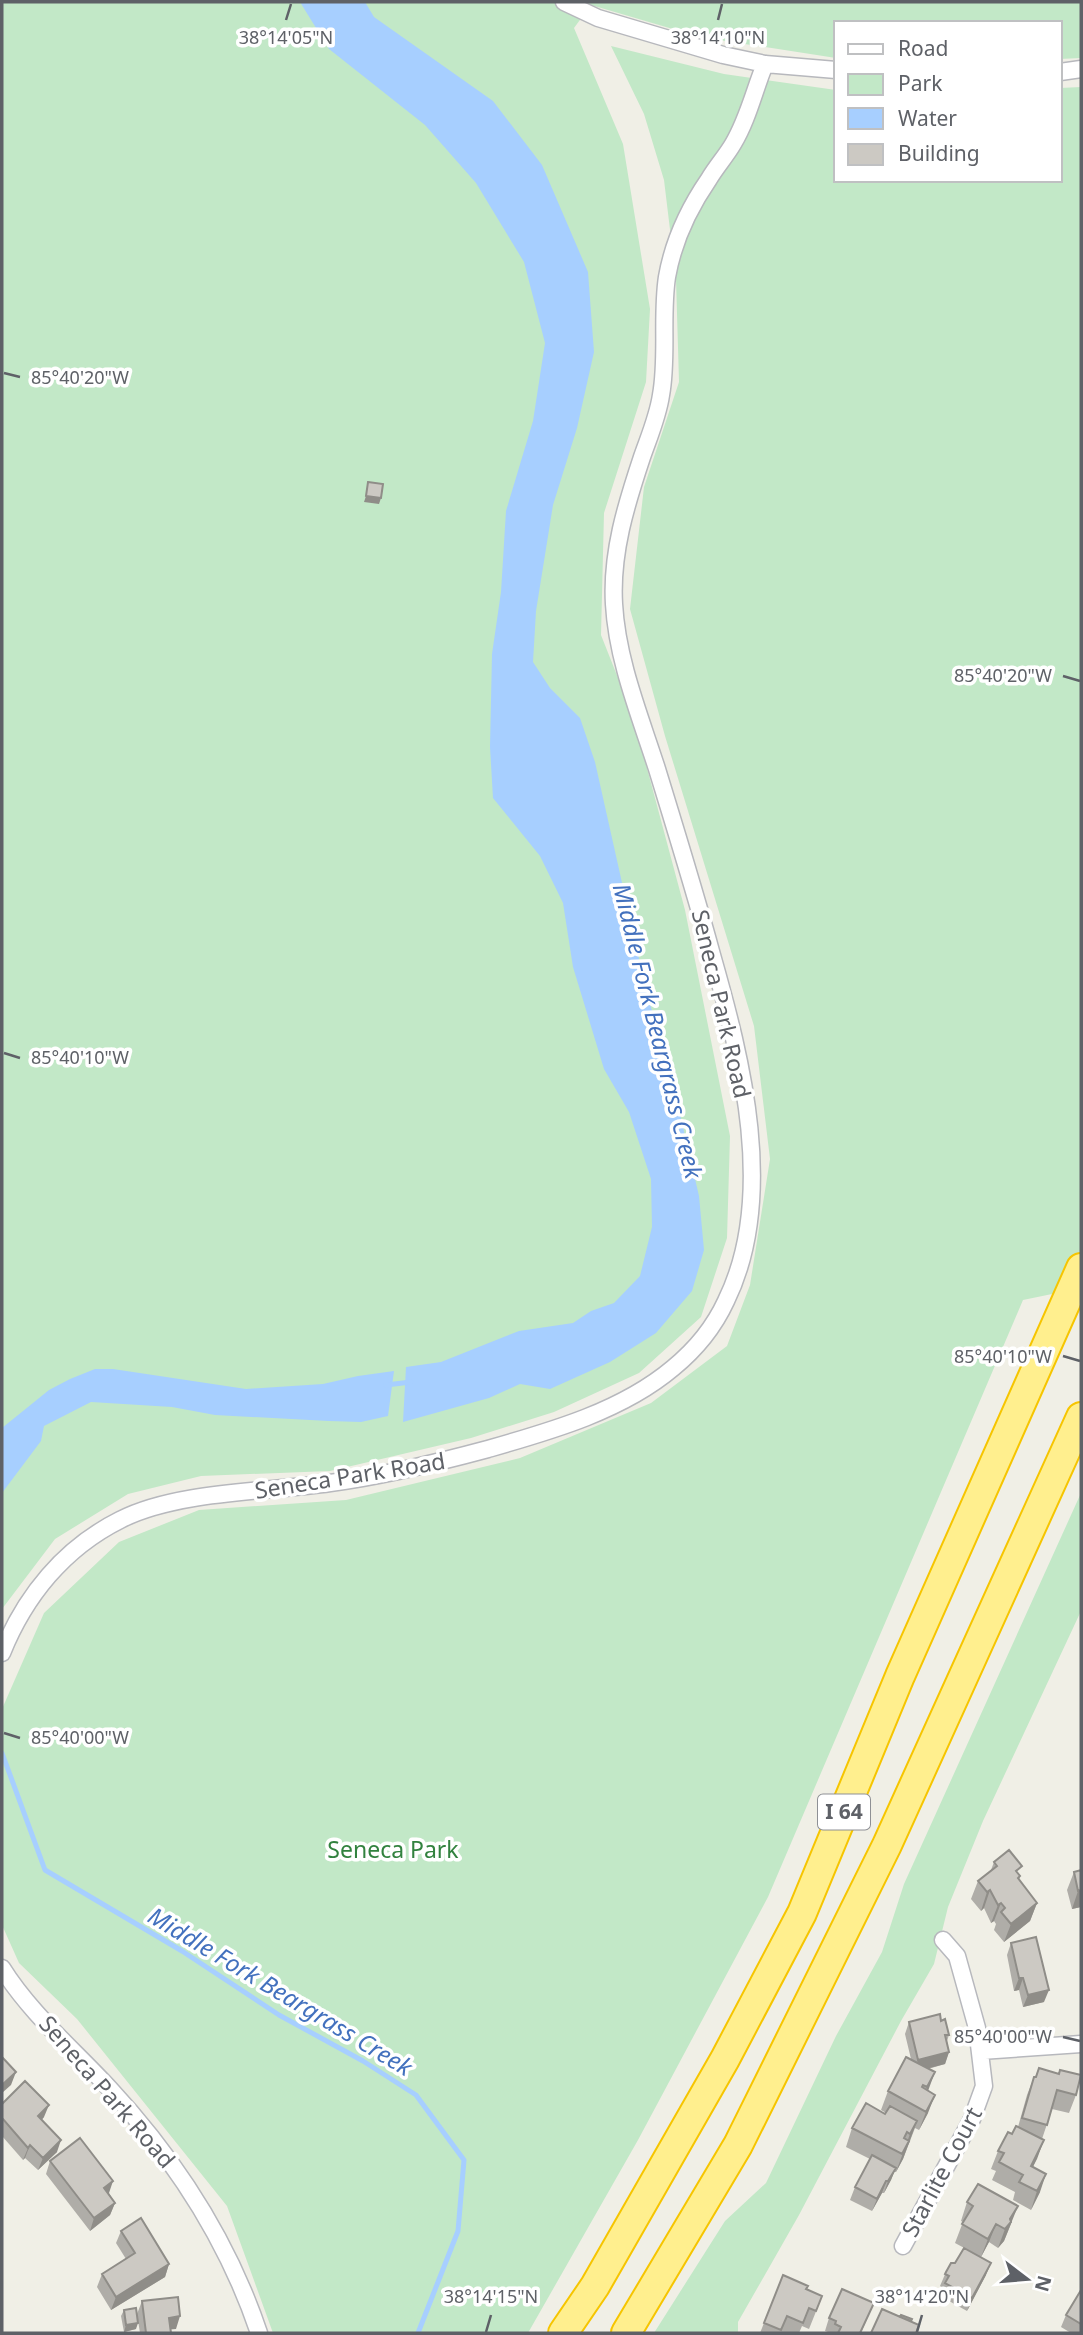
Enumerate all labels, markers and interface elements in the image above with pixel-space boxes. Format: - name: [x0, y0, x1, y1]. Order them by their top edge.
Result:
- legend: [834, 21, 1062, 182]
- text: 38°14'05"N: [239, 25, 333, 49]
- text: 38°14'10"N: [671, 25, 765, 49]
- text: Road: [898, 34, 948, 62]
- text: Park: [898, 69, 943, 97]
- text: Water: [898, 104, 957, 132]
- text: Building: [898, 139, 980, 167]
- text: 85°40'20"W: [31, 365, 129, 389]
- text: 85°40'20"W: [954, 663, 1052, 687]
- water label: Middle Fork Beargrass Creek: [606, 880, 711, 1183]
- street label: Seneca Park Road: [685, 906, 759, 1101]
- text: 85°40'10"W: [31, 1045, 129, 1069]
- text: 85°40'10"W: [954, 1344, 1052, 1368]
- street label: Seneca Park Road: [252, 1444, 447, 1506]
- text: 85°40'00"W: [31, 1725, 129, 1749]
- road number: I 64: [818, 1794, 870, 1829]
- park label: Seneca Park: [327, 1833, 459, 1865]
- water label: Middle Fork Beargrass Creek: [142, 1899, 420, 2083]
- street label: Seneca Park Road: [33, 2008, 183, 2175]
- text: 85°40'00"W: [954, 2024, 1052, 2048]
- street label: Starlite Court: [893, 2101, 989, 2242]
- north arrow: [992, 2244, 1062, 2314]
- text: N: [1029, 2273, 1058, 2295]
- text: 38°14'15"N: [444, 2284, 538, 2308]
- text: 38°14'20"N: [875, 2284, 969, 2308]

